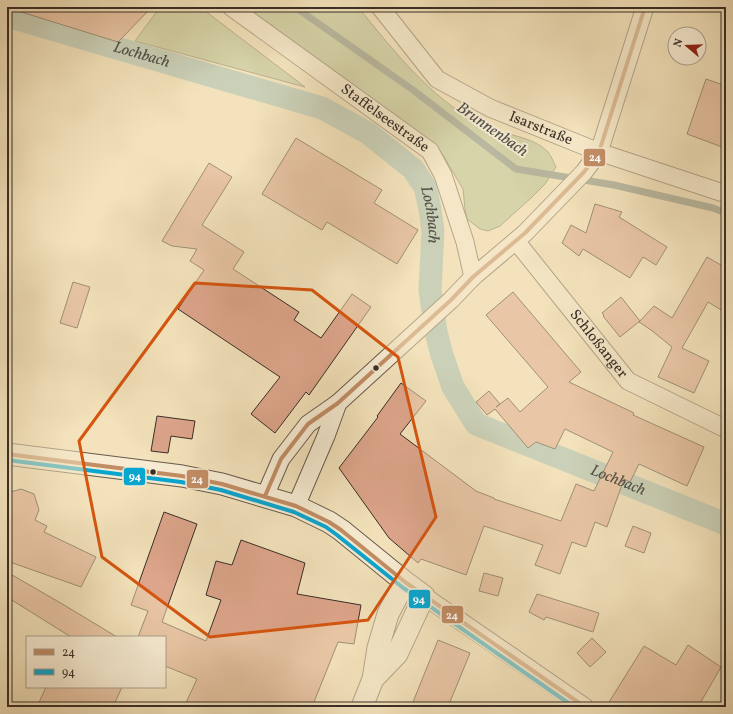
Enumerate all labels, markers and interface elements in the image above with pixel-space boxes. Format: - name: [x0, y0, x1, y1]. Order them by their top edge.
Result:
- north arrow: [667, 26, 707, 66]
- water label: Lochbach: [111, 37, 172, 74]
- text: N: [671, 37, 687, 49]
- street label: Staffelseestraße: [336, 79, 434, 158]
- water label: Brunnenbach: [452, 97, 532, 163]
- street label: Isarstraße: [506, 106, 576, 151]
- line badge: 24: [583, 148, 606, 167]
- text: 24: [589, 151, 601, 166]
- water label: Lochbach: [414, 184, 444, 244]
- street label: Schloßanger: [564, 305, 632, 383]
- unlabelled marker: [371, 363, 381, 373]
- water label: Lochbach: [587, 460, 649, 502]
- line badge: 94: [123, 467, 146, 486]
- unlabelled marker: [148, 467, 158, 477]
- line badge: 24: [186, 469, 209, 489]
- text: 94: [129, 470, 142, 485]
- text: 24: [191, 473, 203, 488]
- line badge: 94: [408, 589, 431, 609]
- text: 94: [413, 593, 426, 608]
- line badge: 24: [441, 605, 464, 624]
- text: 24: [446, 609, 458, 624]
- legend: [26, 636, 166, 688]
- text: 24: [62, 645, 75, 661]
- text: 94: [62, 665, 75, 681]

